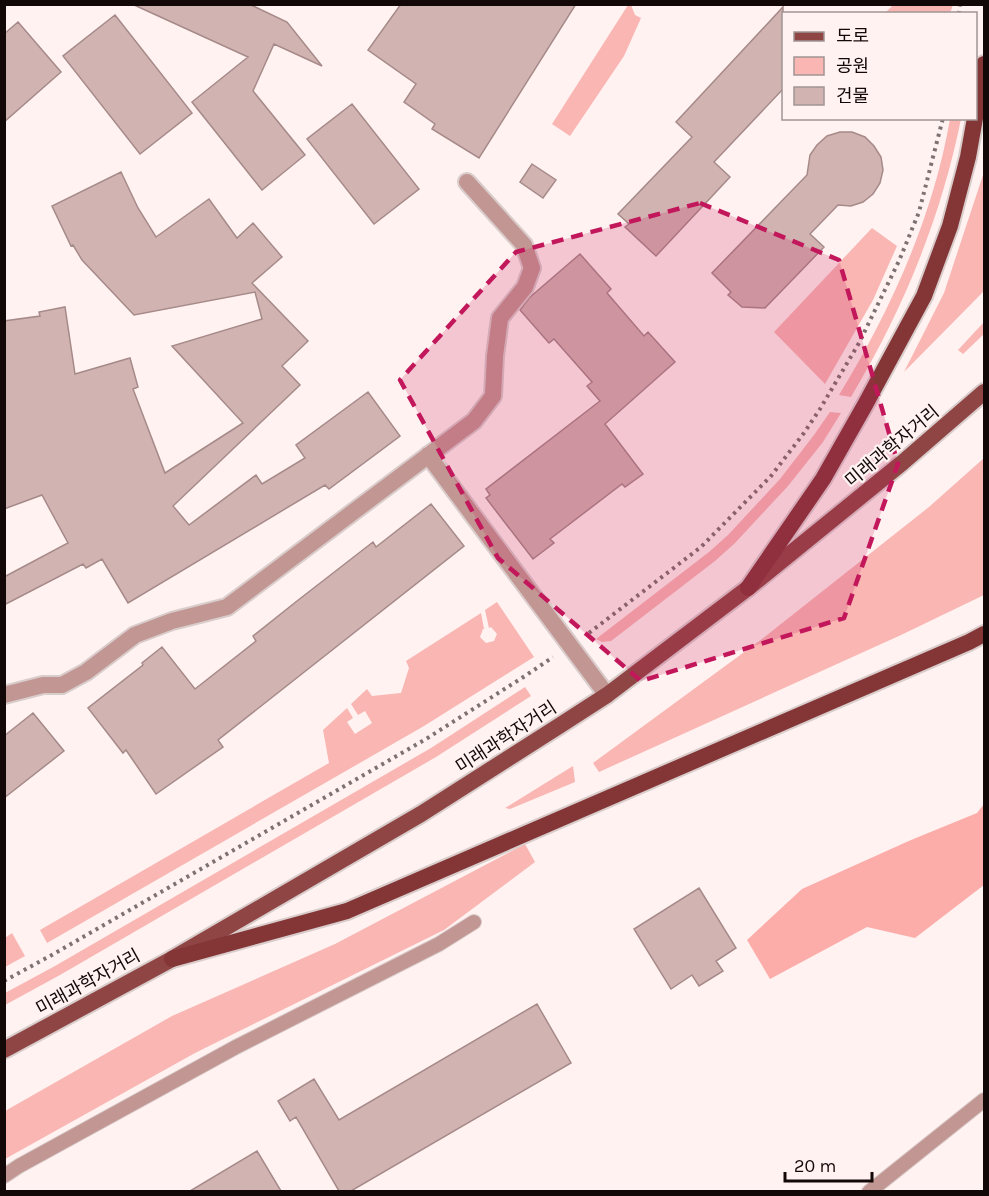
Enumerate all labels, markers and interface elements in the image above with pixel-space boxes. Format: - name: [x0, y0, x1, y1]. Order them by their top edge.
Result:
- legend: [782, 12, 977, 120]
- text: 도로: [836, 25, 869, 47]
- text: 공원: [836, 55, 869, 77]
- text: 건물: [836, 85, 869, 107]
- street label: 미래과학자거리: [841, 400, 943, 492]
- street label: 미래과학자거리: [451, 696, 561, 778]
- street label: 미래과학자거리: [32, 944, 144, 1020]
- scale bar: [785, 1145, 872, 1183]
- text: 20 m: [794, 1155, 836, 1177]

